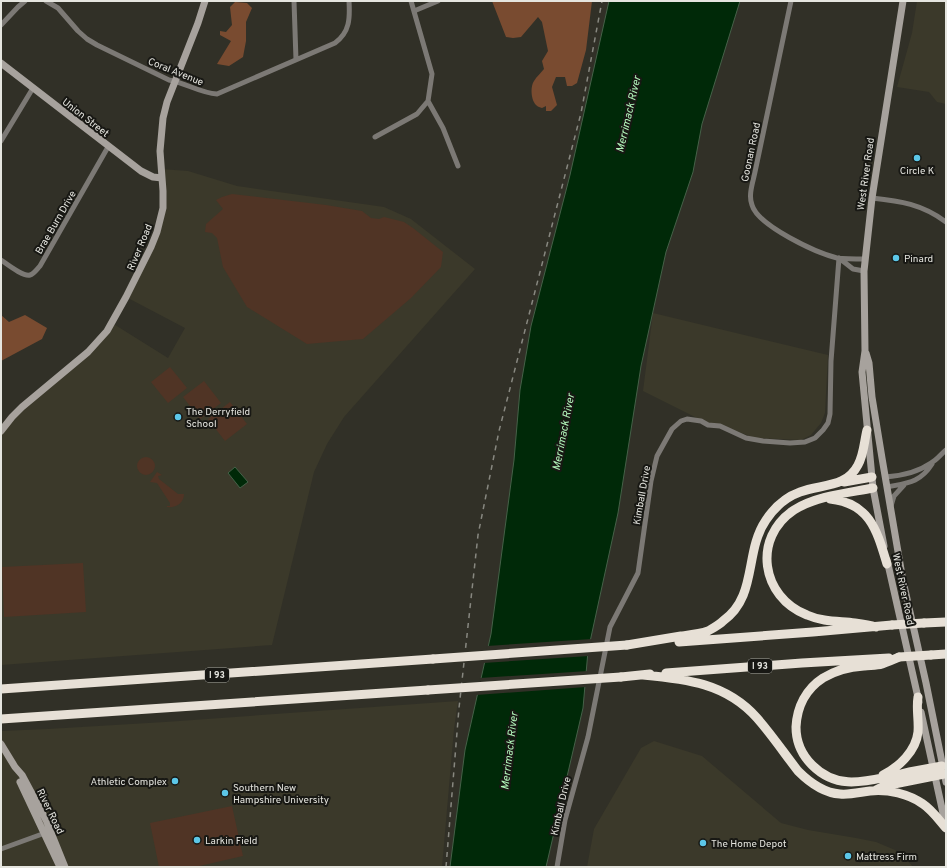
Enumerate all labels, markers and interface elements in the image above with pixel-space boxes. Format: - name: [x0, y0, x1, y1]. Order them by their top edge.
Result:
- street label: Coral Avenue: [146, 55, 205, 89]
- water label: Merrimack River: [613, 74, 645, 154]
- street label: Union Street: [59, 96, 111, 141]
- street label: Goonan Road: [739, 121, 764, 183]
- street label: West River Road: [855, 137, 878, 211]
- marker: Circle K: [912, 153, 922, 163]
- place label: Circle K: [900, 165, 935, 178]
- street label: Brae Burn Drive: [33, 189, 80, 257]
- street label: River Road: [125, 222, 156, 273]
- marker: Pinard: [891, 253, 901, 263]
- place label: Pinard: [904, 253, 933, 266]
- water label: Merrimack River: [550, 392, 578, 472]
- place label: The Derryfield School: [186, 406, 250, 431]
- marker: The Derryfield School: [173, 412, 183, 422]
- street label: Kimball Drive: [631, 465, 654, 526]
- street label: West River Road: [889, 552, 917, 627]
- road number: I 93: [748, 659, 772, 673]
- road number: I 93: [205, 668, 229, 682]
- water label: Merrimack River: [498, 711, 522, 791]
- place label: Athletic Complex: [91, 776, 167, 789]
- marker: Athletic Complex: [170, 776, 180, 786]
- street label: Kimball Drive: [548, 776, 575, 837]
- place label: Southern New Hampshire University: [233, 782, 329, 807]
- street label: River Road: [33, 787, 66, 837]
- marker: Southern New Hampshire University: [220, 788, 230, 798]
- marker: Larkin Field: [192, 835, 202, 845]
- place label: Larkin Field: [205, 835, 257, 848]
- marker: The Home Depot: [698, 838, 708, 848]
- place label: The Home Depot: [711, 838, 787, 851]
- marker: Mattress Firm: [843, 851, 853, 861]
- place label: Mattress Firm: [856, 851, 917, 864]

